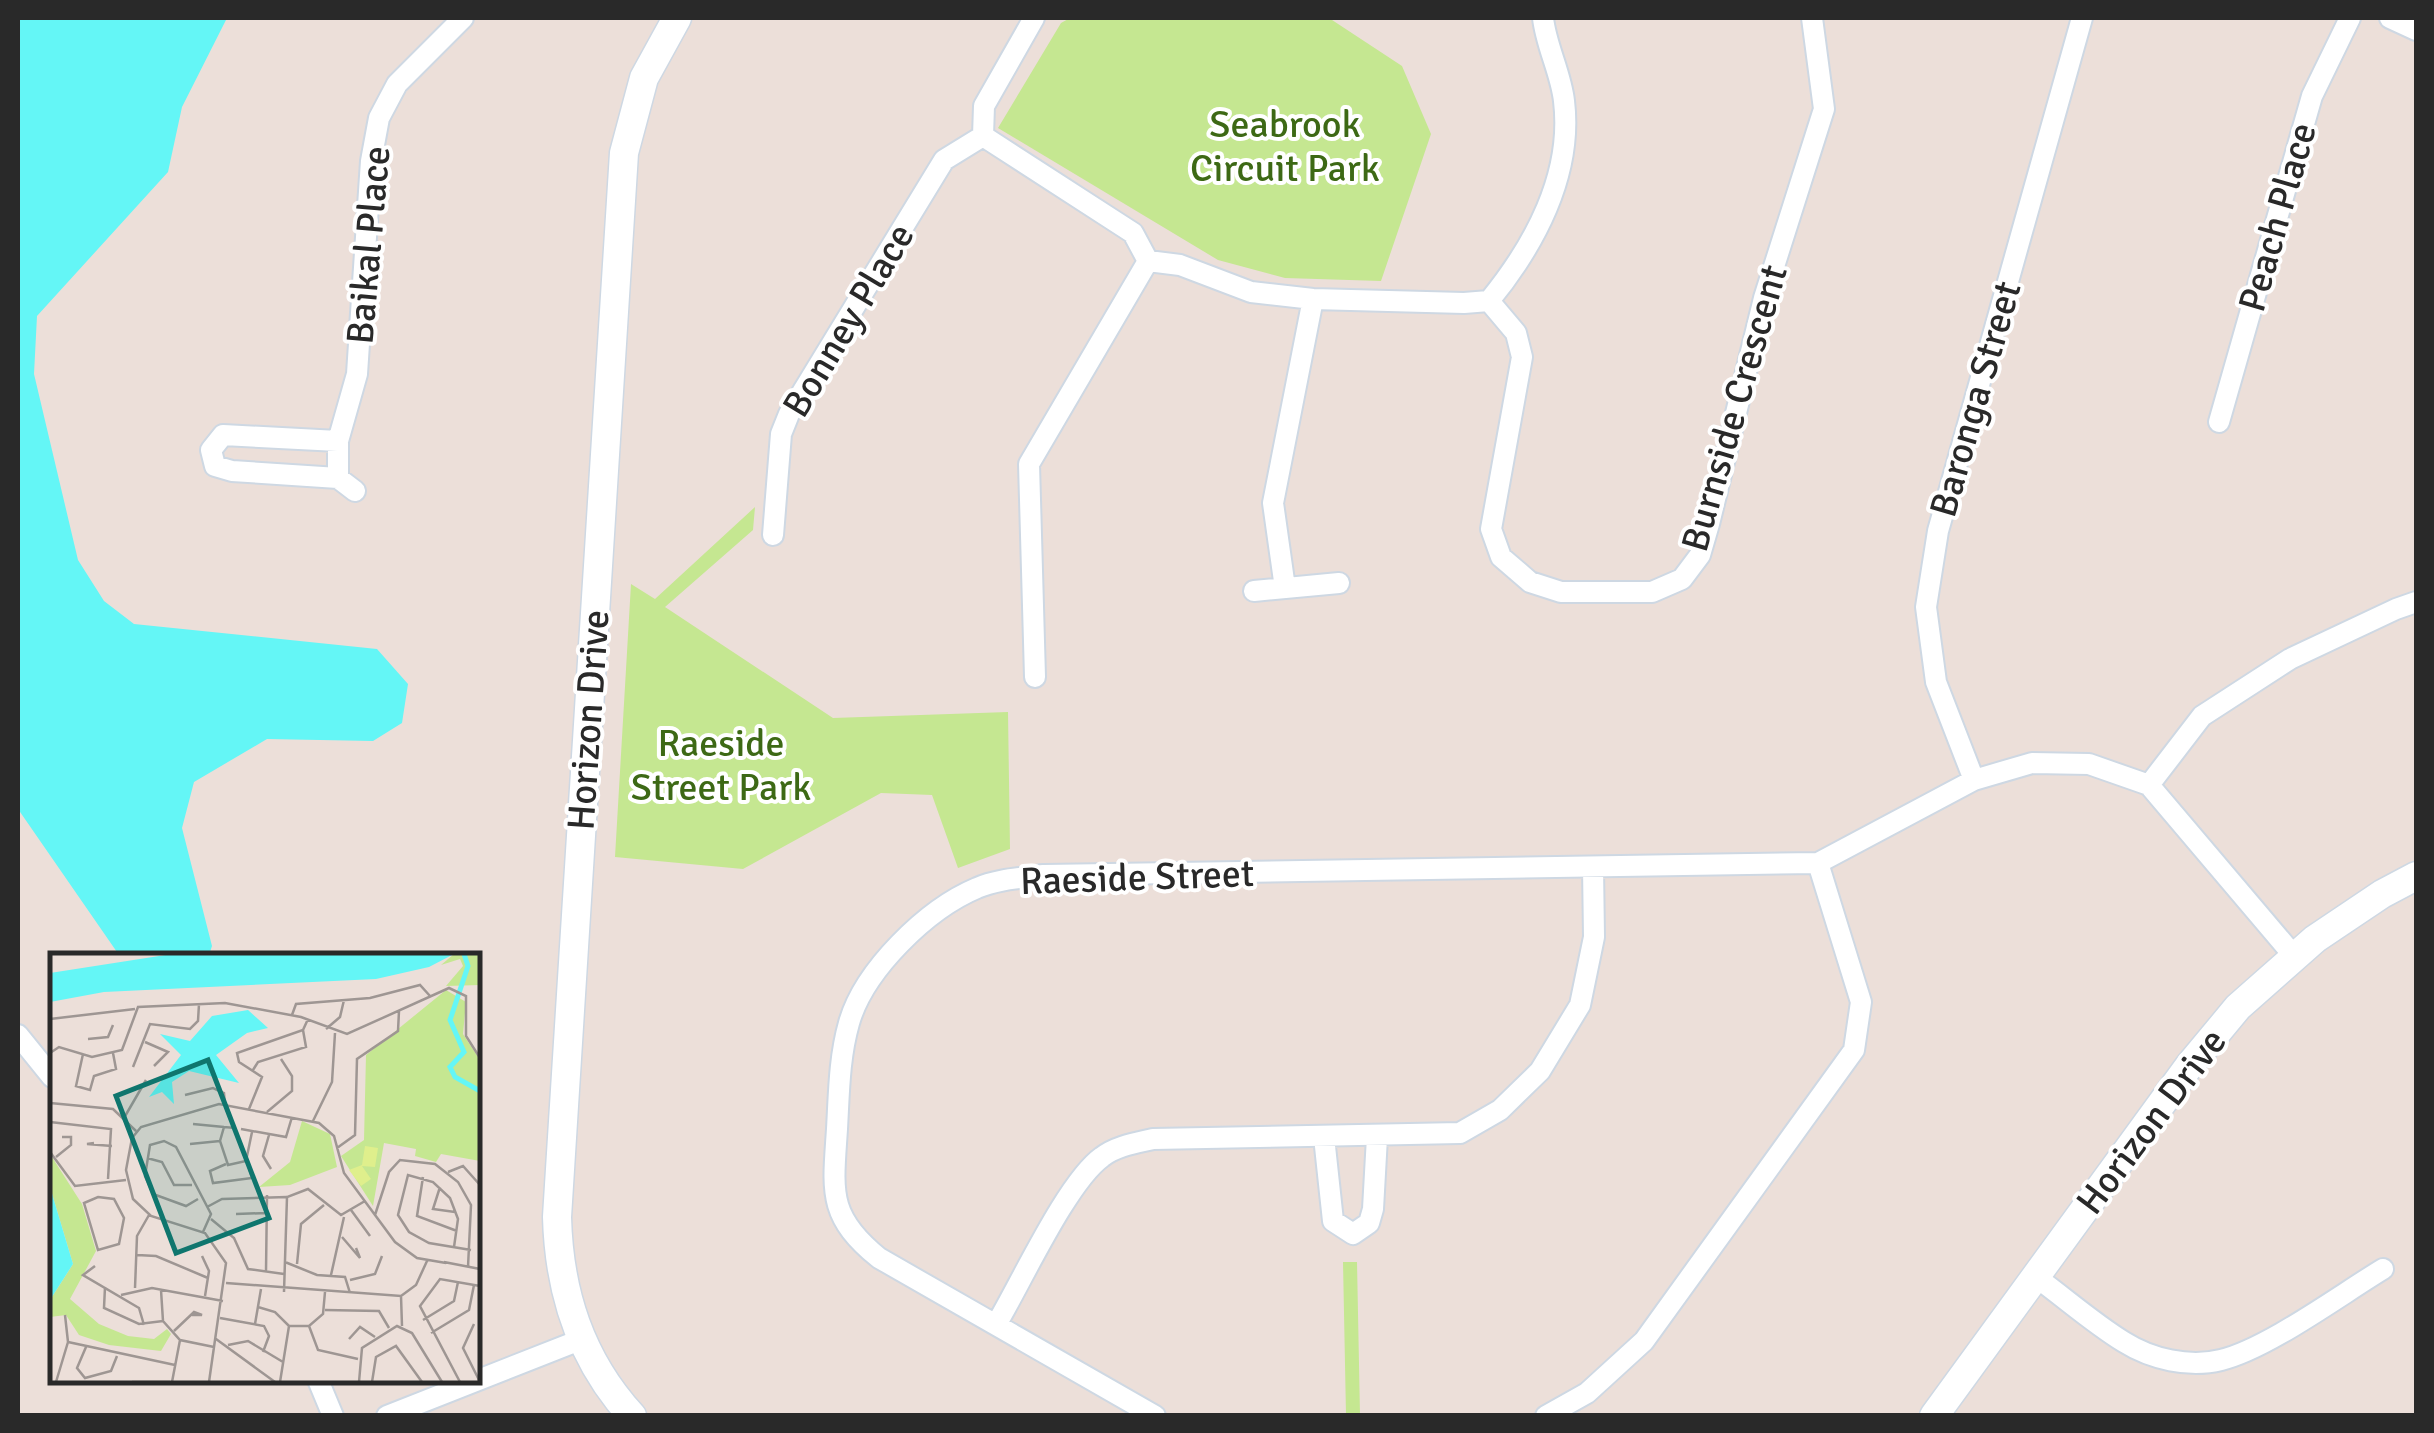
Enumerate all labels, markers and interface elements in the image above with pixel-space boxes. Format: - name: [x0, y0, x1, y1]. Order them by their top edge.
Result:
- park label: Seabrook Circuit Park: [1190, 101, 1380, 192]
- street label: Peach Place: [2228, 117, 2327, 317]
- street label: Baikal Place: [336, 144, 401, 346]
- street label: Bonney Place: [772, 215, 925, 426]
- street label: Burnside Crescent: [1671, 260, 1798, 557]
- street label: Baronga Street: [1919, 276, 2032, 522]
- street label: Horizon Drive: [557, 608, 620, 832]
- park label: Raeside Street Park: [631, 720, 811, 811]
- street label: Raeside Street: [1019, 850, 1255, 905]
- inset map: [50, 953, 480, 1383]
- street label: Horizon Drive: [2066, 1019, 2237, 1224]

